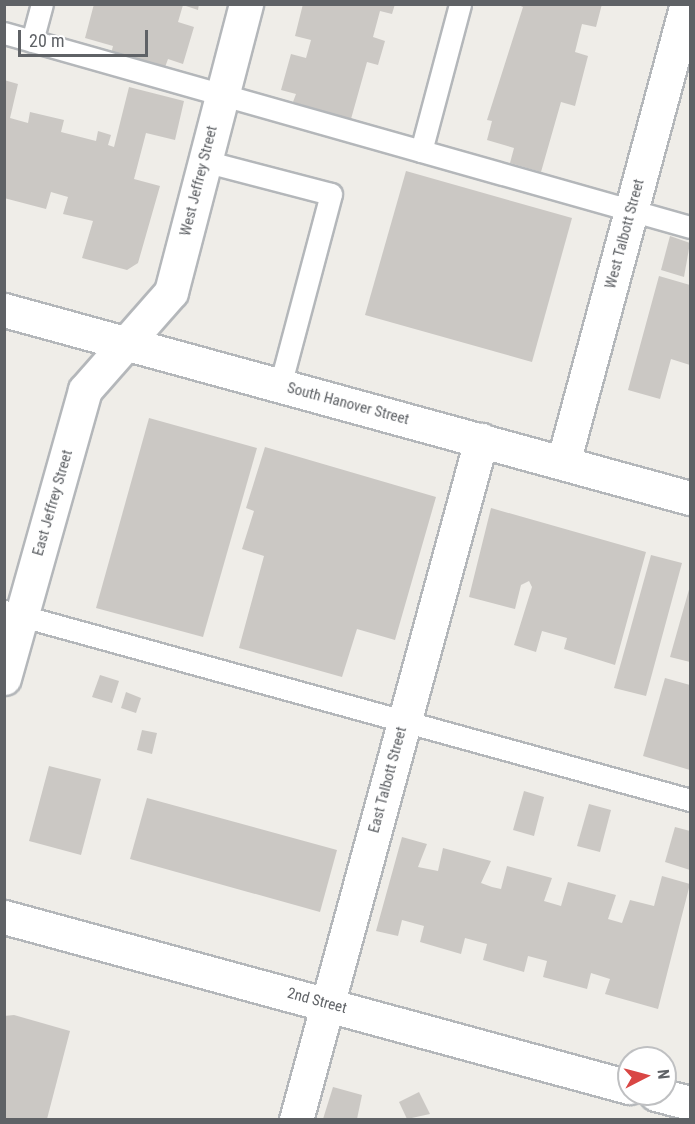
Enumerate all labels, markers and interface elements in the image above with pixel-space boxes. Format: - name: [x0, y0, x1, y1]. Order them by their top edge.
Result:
- scale bar: [21, 18, 152, 56]
- text: 20 m: [29, 30, 64, 51]
- street label: West Jeffrey Street: [177, 124, 221, 238]
- street label: West Talbott Street: [602, 177, 648, 291]
- street label: South Hanover Street: [285, 379, 411, 429]
- street label: East Jeffrey Street: [29, 448, 77, 558]
- street label: East Talbott Street: [365, 725, 411, 835]
- street label: 2nd Street: [285, 984, 349, 1018]
- north arrow: [617, 1046, 677, 1106]
- text: N: [653, 1068, 673, 1080]

